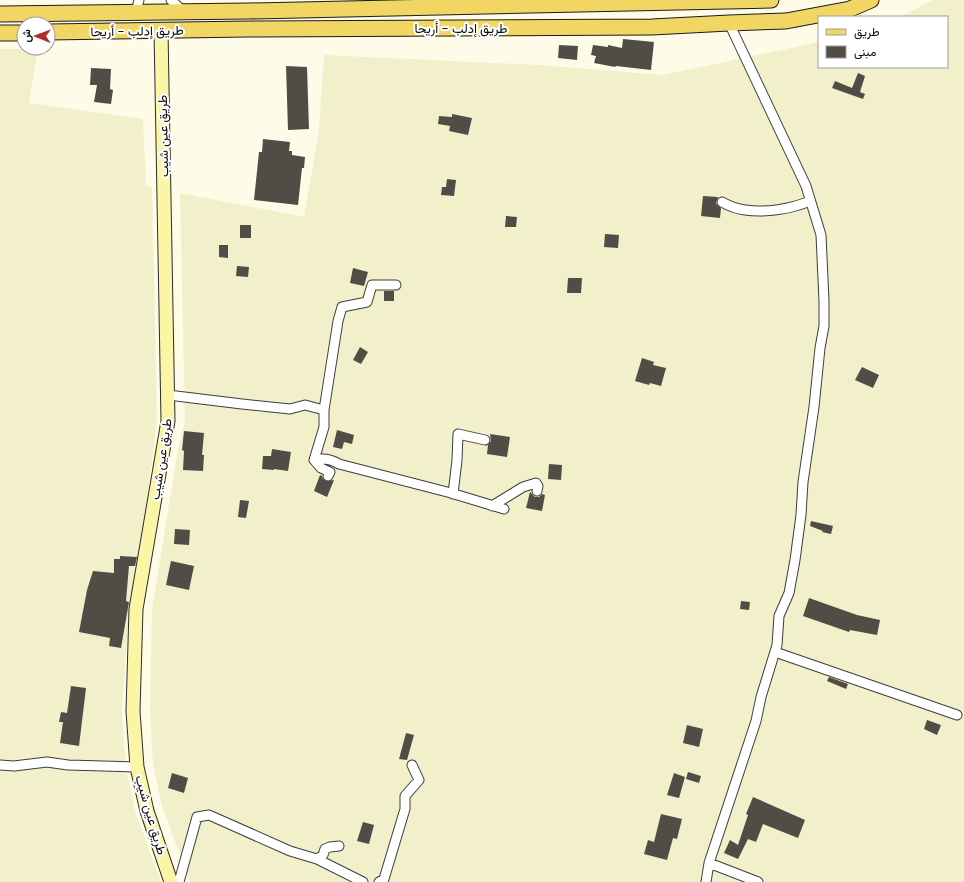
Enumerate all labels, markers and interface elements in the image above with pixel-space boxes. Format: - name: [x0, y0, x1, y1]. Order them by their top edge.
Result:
- north arrow: [16, 16, 56, 56]
- legend: [818, 16, 948, 68]
- street label: طريق إدلب - أريحا: [414, 20, 508, 38]
- street label: طريق إدلب - أريحا: [90, 22, 184, 41]
- text: طريق: [854, 24, 880, 40]
- text: ش: [19, 29, 33, 43]
- text: مبنى: [854, 44, 876, 60]
- street label: طريق عين شيب: [154, 95, 172, 177]
- street label: طريق عين شيب: [146, 417, 176, 501]
- street label: طريق عين شيب: [132, 773, 170, 857]

